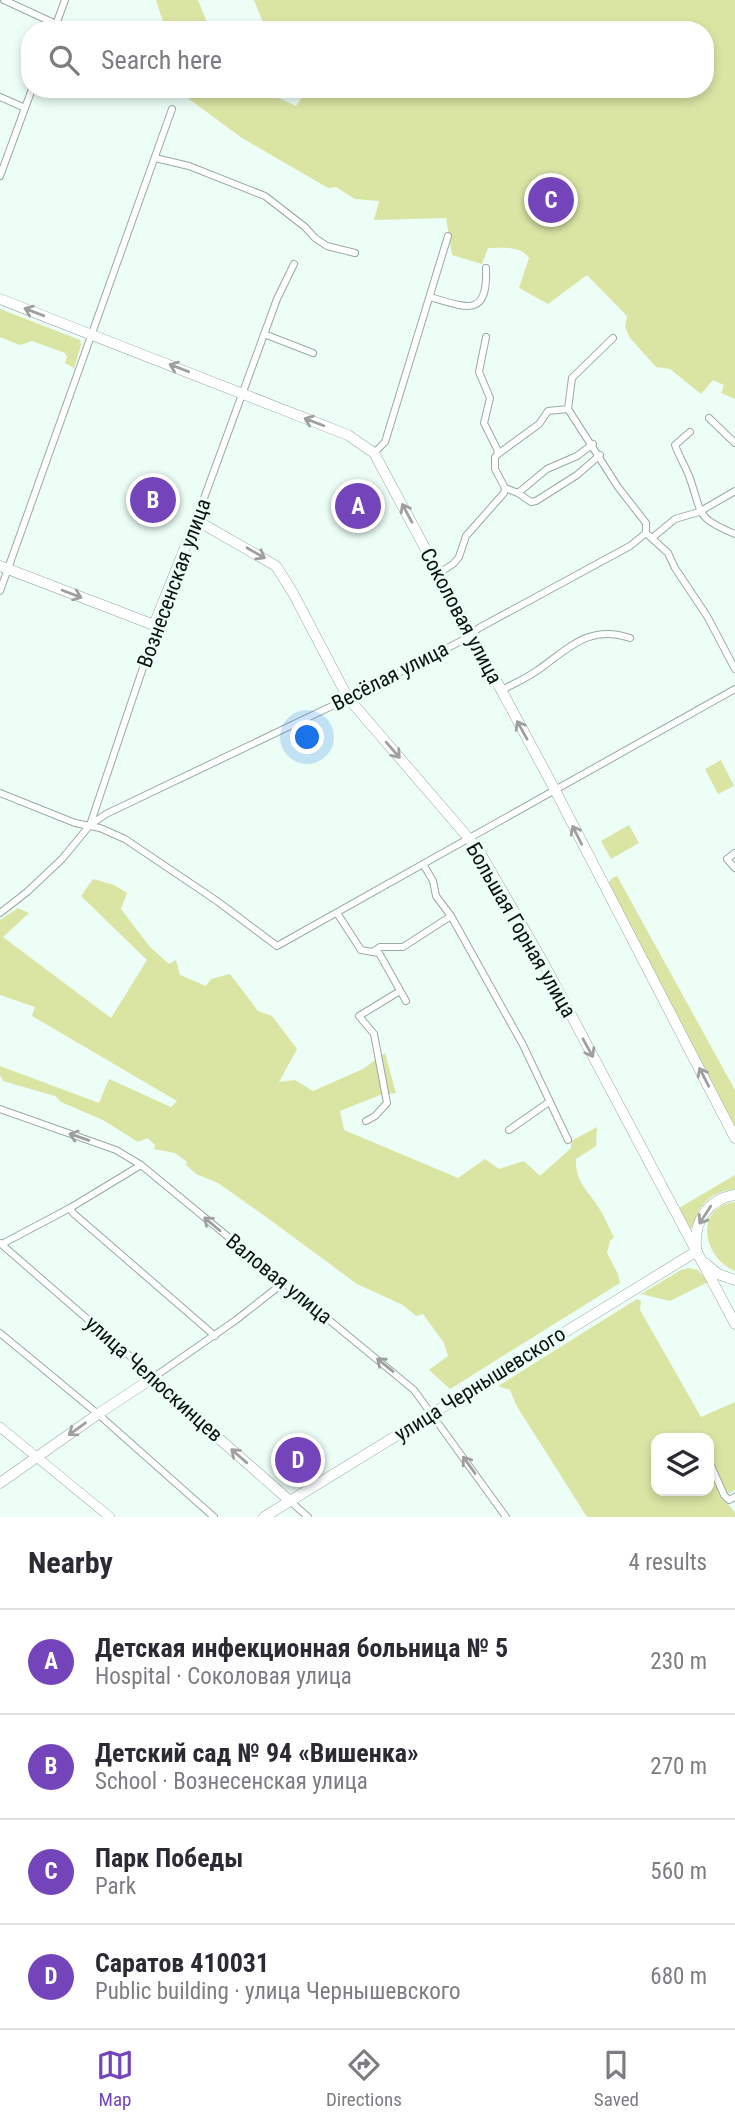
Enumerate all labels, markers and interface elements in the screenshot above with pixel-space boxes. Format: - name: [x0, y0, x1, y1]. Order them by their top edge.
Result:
- search box: [21, 21, 714, 98]
- icon: search: [45, 41, 83, 79]
- text: Search here: [101, 45, 222, 75]
- pin: C: [528, 174, 574, 226]
- one-way arrow: [23, 305, 45, 317]
- one-way arrow: [168, 361, 190, 374]
- one-way arrow: [304, 414, 325, 427]
- pin: B: [130, 474, 176, 526]
- pin: A: [335, 480, 381, 532]
- street label: Вознесенская улица: [132, 495, 216, 671]
- one-way arrow: [399, 503, 413, 524]
- street label: Соколовая улица: [415, 544, 507, 688]
- one-way arrow: [246, 547, 266, 561]
- one-way arrow: [60, 588, 82, 601]
- street label: Весёлая улица: [328, 636, 452, 716]
- your location: [290, 720, 324, 754]
- one-way arrow: [515, 720, 528, 741]
- one-way arrow: [385, 740, 401, 758]
- one-way arrow: [570, 825, 584, 846]
- street label: Большая Горная улица: [461, 838, 581, 1022]
- one-way arrow: [581, 1037, 595, 1057]
- one-way arrow: [697, 1068, 711, 1088]
- one-way arrow: [68, 1130, 90, 1143]
- one-way arrow: [697, 1205, 712, 1224]
- one-way arrow: [203, 1216, 221, 1232]
- street label: Валовая улица: [221, 1229, 337, 1329]
- street label: улица Челюскинцев: [80, 1311, 228, 1447]
- street label: улица Чернышевского: [390, 1322, 570, 1446]
- one-way arrow: [376, 1357, 394, 1373]
- one-way arrow: [68, 1422, 87, 1436]
- map controls: [651, 1433, 714, 1496]
- button: layers: [651, 1433, 714, 1496]
- pin: D: [275, 1434, 321, 1486]
- one-way arrow: [231, 1448, 249, 1464]
- one-way arrow: [462, 1456, 476, 1475]
- text: Nearby: [28, 1545, 113, 1580]
- text: 4 results: [629, 1549, 707, 1576]
- text: Детская инфекционная больница № 5: [95, 1633, 508, 1663]
- text: A: [44, 1648, 58, 1675]
- text: 230 m: [650, 1648, 707, 1675]
- text: Hospital · Соколовая улица: [95, 1663, 352, 1690]
- text: Детский сад № 94 «Вишенка»: [95, 1738, 419, 1768]
- text: B: [45, 1753, 57, 1780]
- text: 270 m: [650, 1753, 707, 1780]
- text: School · Вознесенская улица: [95, 1768, 368, 1795]
- text: Парк Победы: [95, 1843, 243, 1873]
- text: C: [44, 1858, 58, 1885]
- text: 560 m: [650, 1858, 707, 1885]
- text: Park: [95, 1873, 136, 1900]
- text: Саратов 410031: [95, 1948, 269, 1978]
- text: D: [45, 1963, 58, 1990]
- text: 680 m: [650, 1963, 707, 1990]
- text: Public building · улица Чернышевского: [95, 1978, 461, 2005]
- tab: Map: [96, 2046, 134, 2111]
- tab: Directions: [326, 2046, 402, 2111]
- tab: Saved: [594, 2046, 639, 2111]

